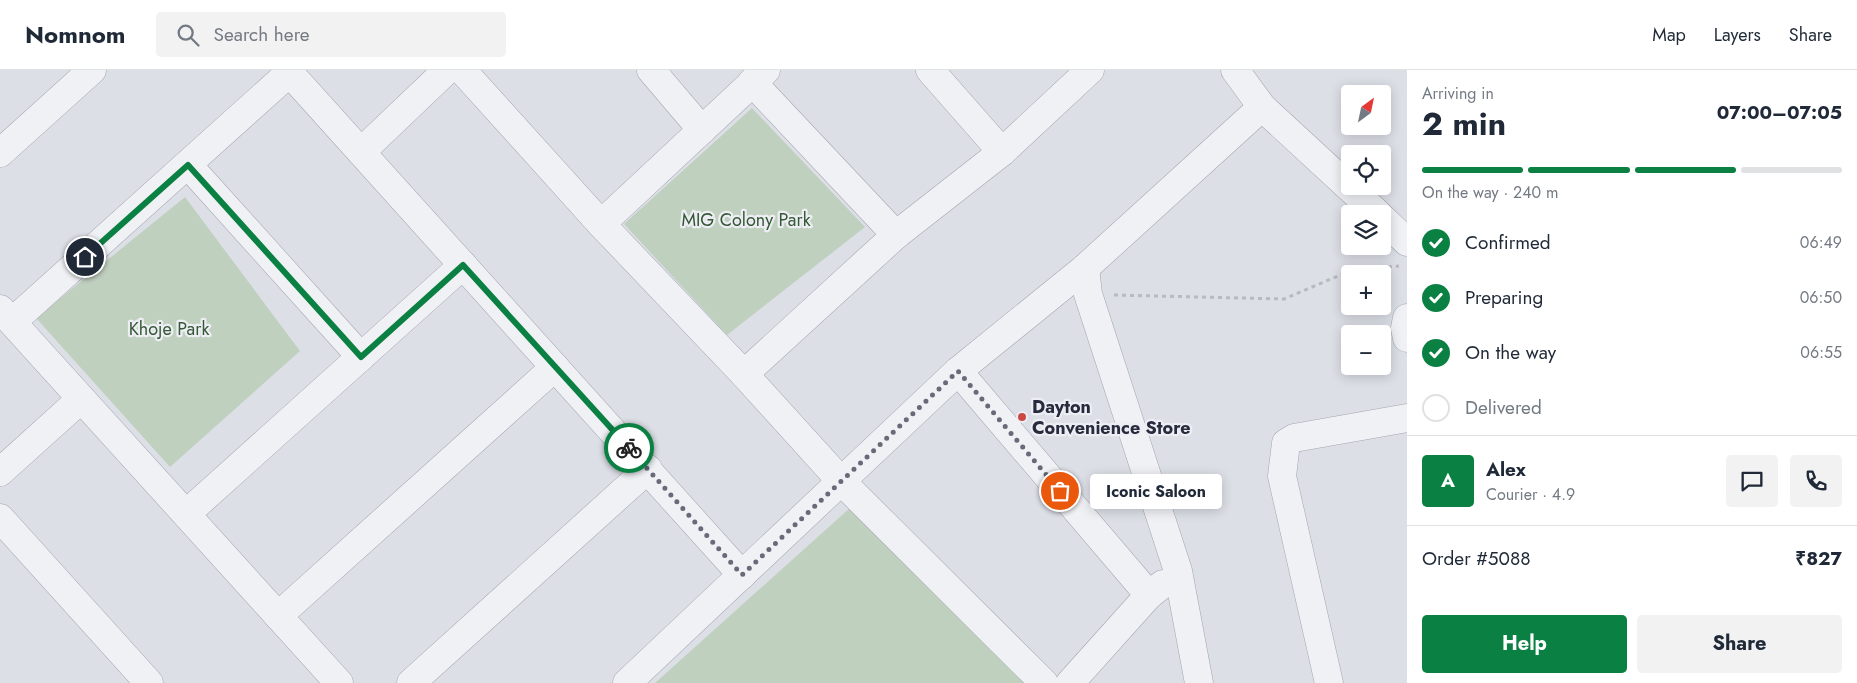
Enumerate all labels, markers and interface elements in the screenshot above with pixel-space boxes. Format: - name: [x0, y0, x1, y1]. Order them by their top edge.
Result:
- search box: [156, 12, 506, 57]
- text: Nomnom: [25, 17, 126, 52]
- icon: search: [174, 21, 202, 49]
- text: Search here: [214, 21, 310, 48]
- text: Map: [1652, 22, 1686, 48]
- text: Layers: [1714, 22, 1761, 48]
- text: Share: [1789, 22, 1832, 48]
- text: Arriving in: [1422, 82, 1494, 105]
- north arrow: [1341, 85, 1391, 135]
- map controls: [1341, 85, 1391, 375]
- text: 07:00–07:05: [1717, 99, 1842, 126]
- text: 2 min: [1422, 101, 1506, 147]
- button: locate: [1341, 145, 1391, 195]
- text: On the way · 240 m: [1422, 181, 1558, 204]
- button: layers: [1341, 205, 1391, 255]
- park label: MIG Colony Park: [681, 207, 811, 233]
- icon: check: [1422, 229, 1450, 257]
- text: Confirmed: [1465, 229, 1551, 256]
- text: 06:49: [1800, 231, 1842, 254]
- pin: [64, 236, 106, 278]
- icon: home: [71, 243, 99, 271]
- button: +: [1341, 265, 1391, 315]
- icon: check: [1422, 284, 1450, 312]
- text: Preparing: [1465, 284, 1543, 311]
- text: 06:50: [1800, 286, 1842, 309]
- park label: Khoje Park: [129, 316, 209, 342]
- button: −: [1341, 325, 1391, 375]
- icon: check: [1422, 339, 1450, 367]
- text: On the way: [1465, 339, 1556, 366]
- text: 06:55: [1800, 341, 1842, 364]
- place label: Dayton Convenience Store: [1032, 394, 1191, 441]
- text: Delivered: [1465, 394, 1542, 421]
- marker: Dayton Convenience Store: [1016, 411, 1028, 423]
- courier: [604, 423, 654, 473]
- icon: bike: [615, 434, 643, 462]
- button: chat: [1726, 455, 1778, 507]
- button: phone: [1790, 455, 1842, 507]
- text: Alex: [1486, 456, 1526, 483]
- text: A: [1441, 467, 1455, 494]
- pin: [1039, 470, 1081, 512]
- callout: Iconic Saloon: [1090, 474, 1222, 508]
- icon: bag: [1046, 477, 1074, 505]
- text: Iconic Saloon: [1106, 480, 1206, 503]
- text: Courier · 4.9: [1486, 483, 1575, 506]
- text: Order #5088: [1422, 545, 1531, 572]
- text: ₹827: [1795, 545, 1842, 572]
- button: Help: [1422, 615, 1627, 673]
- button: Share: [1637, 615, 1842, 673]

